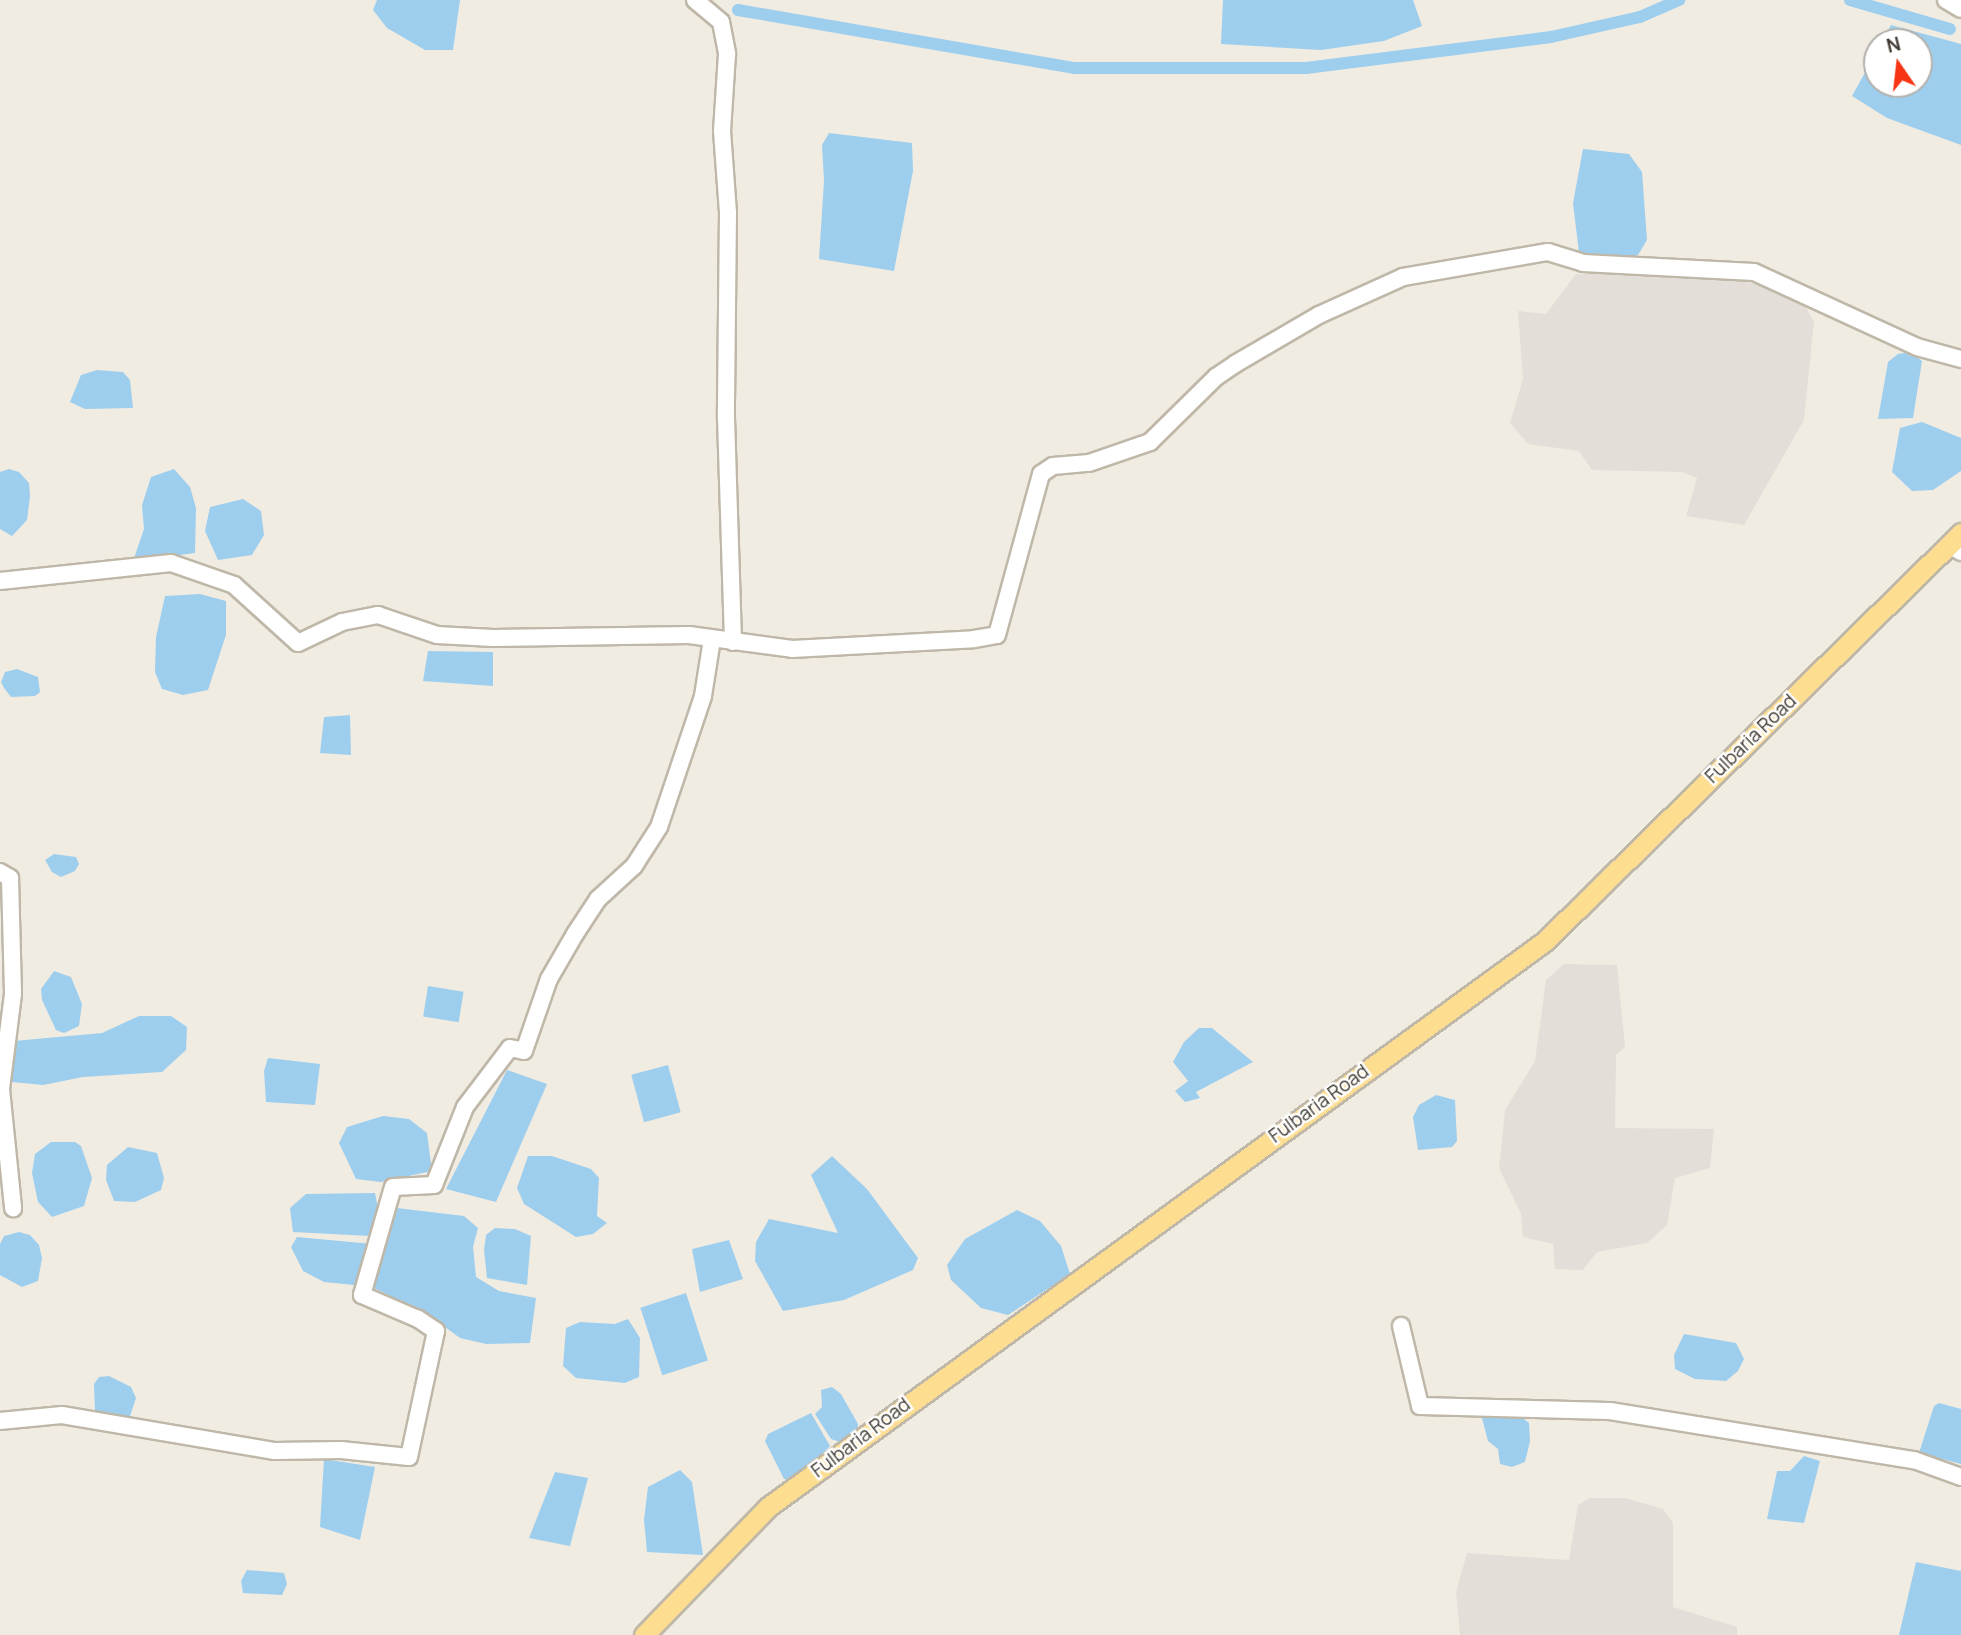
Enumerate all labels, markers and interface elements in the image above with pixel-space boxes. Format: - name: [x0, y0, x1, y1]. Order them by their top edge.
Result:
- north arrow: [1863, 28, 1933, 98]
- text: N: [1884, 30, 1903, 59]
- street label: Fulbaria Road: [1701, 690, 1801, 788]
- street label: Fulbaria Road: [1265, 1060, 1373, 1148]
- street label: Fulbaria Road: [807, 1393, 915, 1483]

